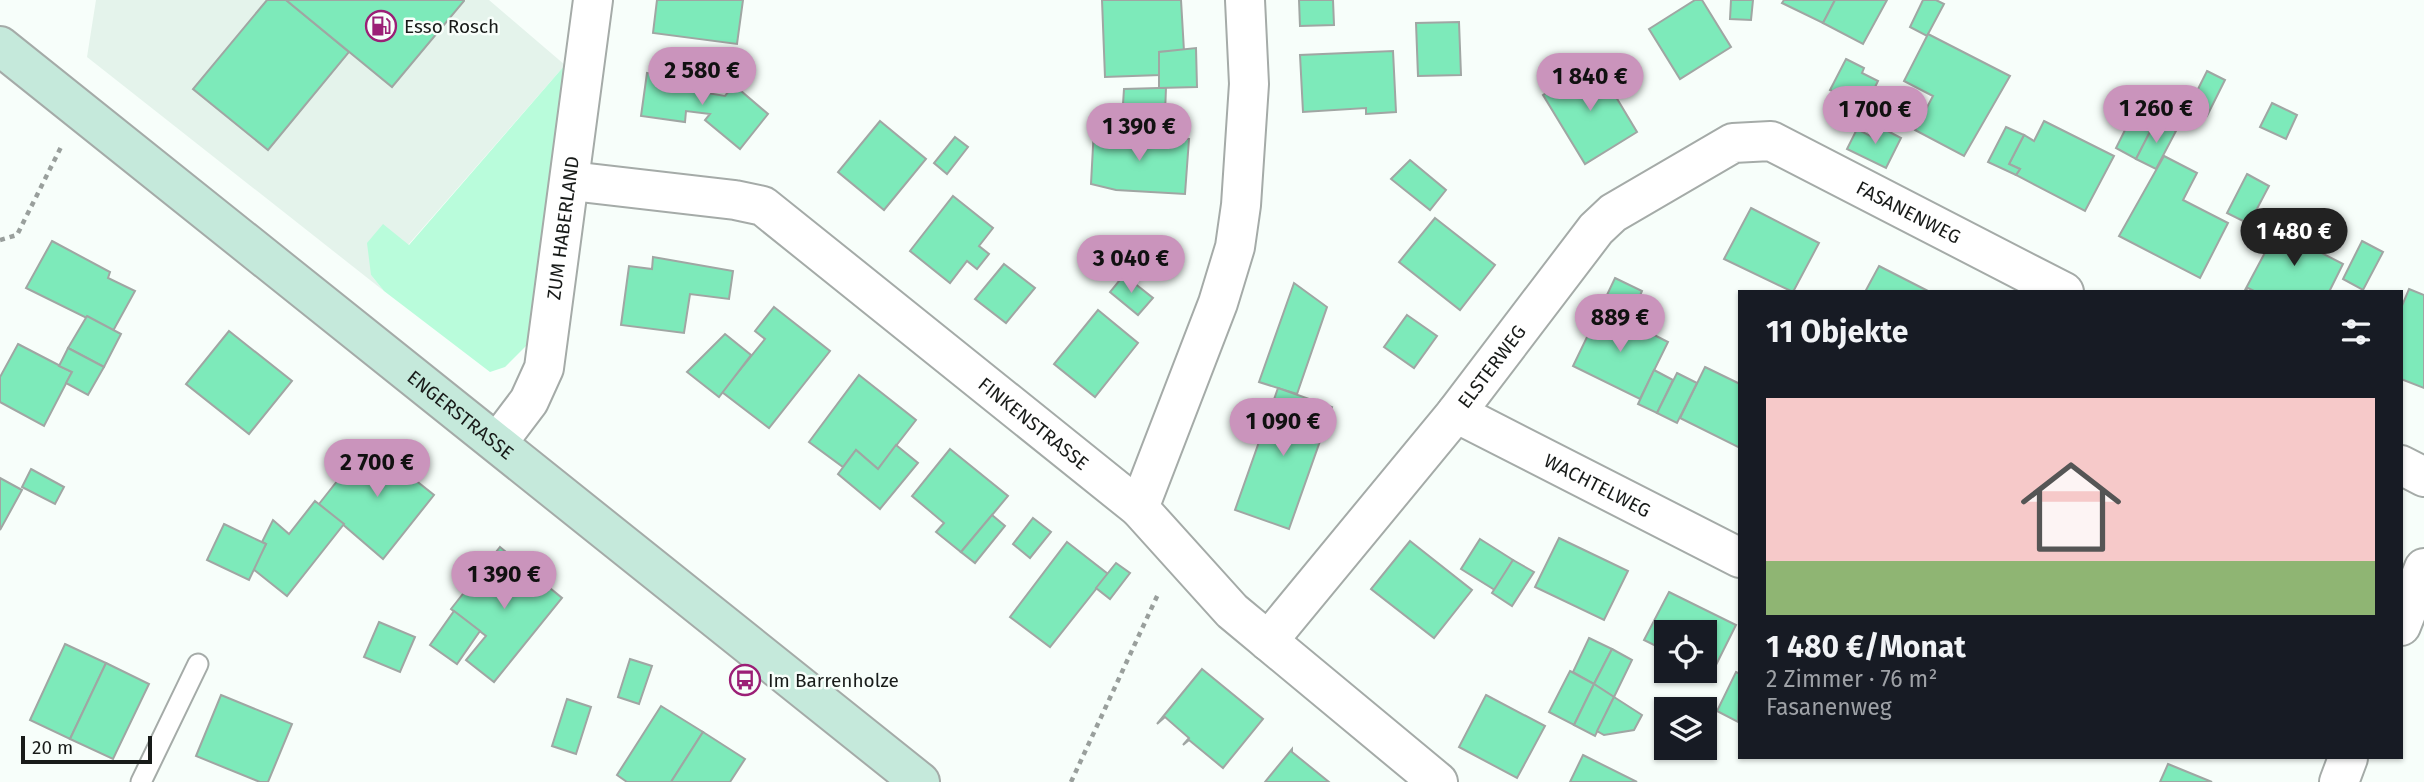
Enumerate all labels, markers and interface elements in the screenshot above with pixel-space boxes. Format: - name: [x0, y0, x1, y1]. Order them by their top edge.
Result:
- fuel station icon: Esso Rosch: [364, 9, 398, 43]
- place label: Esso Rosch: [404, 15, 499, 38]
- pin: 2 580 €: [637, 48, 767, 107]
- pin: 1 840 €: [1525, 54, 1655, 113]
- text: 2 580 €: [664, 56, 740, 84]
- text: 1 840 €: [1553, 62, 1627, 90]
- pin: 1 700 €: [1810, 86, 1940, 146]
- pin: 1 260 €: [2091, 86, 2221, 145]
- text: 1 260 €: [2119, 94, 2193, 122]
- text: 1 700 €: [1839, 95, 1911, 123]
- pin: 1 390 €: [1074, 104, 1204, 163]
- text: 1 390 €: [1102, 112, 1176, 140]
- street label: ZUM HABERLAND: [542, 155, 584, 301]
- street label: FASANENWEG: [1852, 176, 1965, 249]
- pin: 1 480 €: [2229, 208, 2359, 268]
- text: 1 480 €: [2257, 217, 2331, 245]
- pin: 3 040 €: [1066, 236, 1196, 295]
- text: 3 040 €: [1093, 244, 1169, 272]
- pin: 889 €: [1571, 294, 1669, 354]
- text: 889 €: [1591, 303, 1649, 331]
- icon: filters: [2337, 313, 2375, 351]
- text: 11 Objekte: [1766, 314, 1908, 350]
- street label: ELSTERWEG: [1453, 321, 1531, 413]
- street label: ENGERSTRASSE: [403, 366, 518, 464]
- street label: FINKENSTRASSE: [974, 373, 1093, 475]
- pin: 1 090 €: [1218, 398, 1348, 458]
- text: 1 090 €: [1246, 407, 1320, 435]
- pin: 2 700 €: [312, 440, 442, 499]
- icon: home: [2008, 444, 2134, 570]
- text: 2 700 €: [340, 448, 414, 476]
- street label: WACHTELWEG: [1540, 449, 1654, 522]
- pin: 1 390 €: [439, 552, 569, 611]
- text: 1 390 €: [467, 560, 541, 588]
- map controls: [1654, 620, 1717, 760]
- button: locate: [1654, 620, 1717, 683]
- text: 1 480 €/Monat: [1766, 629, 1966, 665]
- bus stop icon: Im Barrenholze: [728, 663, 762, 697]
- text: 2 Zimmer · 76 m²: [1766, 665, 1937, 693]
- place label: Im Barrenholze: [768, 669, 899, 692]
- text: Fasanenweg: [1766, 693, 1892, 721]
- button: layers: [1654, 697, 1717, 760]
- scale bar: [21, 733, 152, 765]
- text: 20 m: [32, 736, 73, 759]

